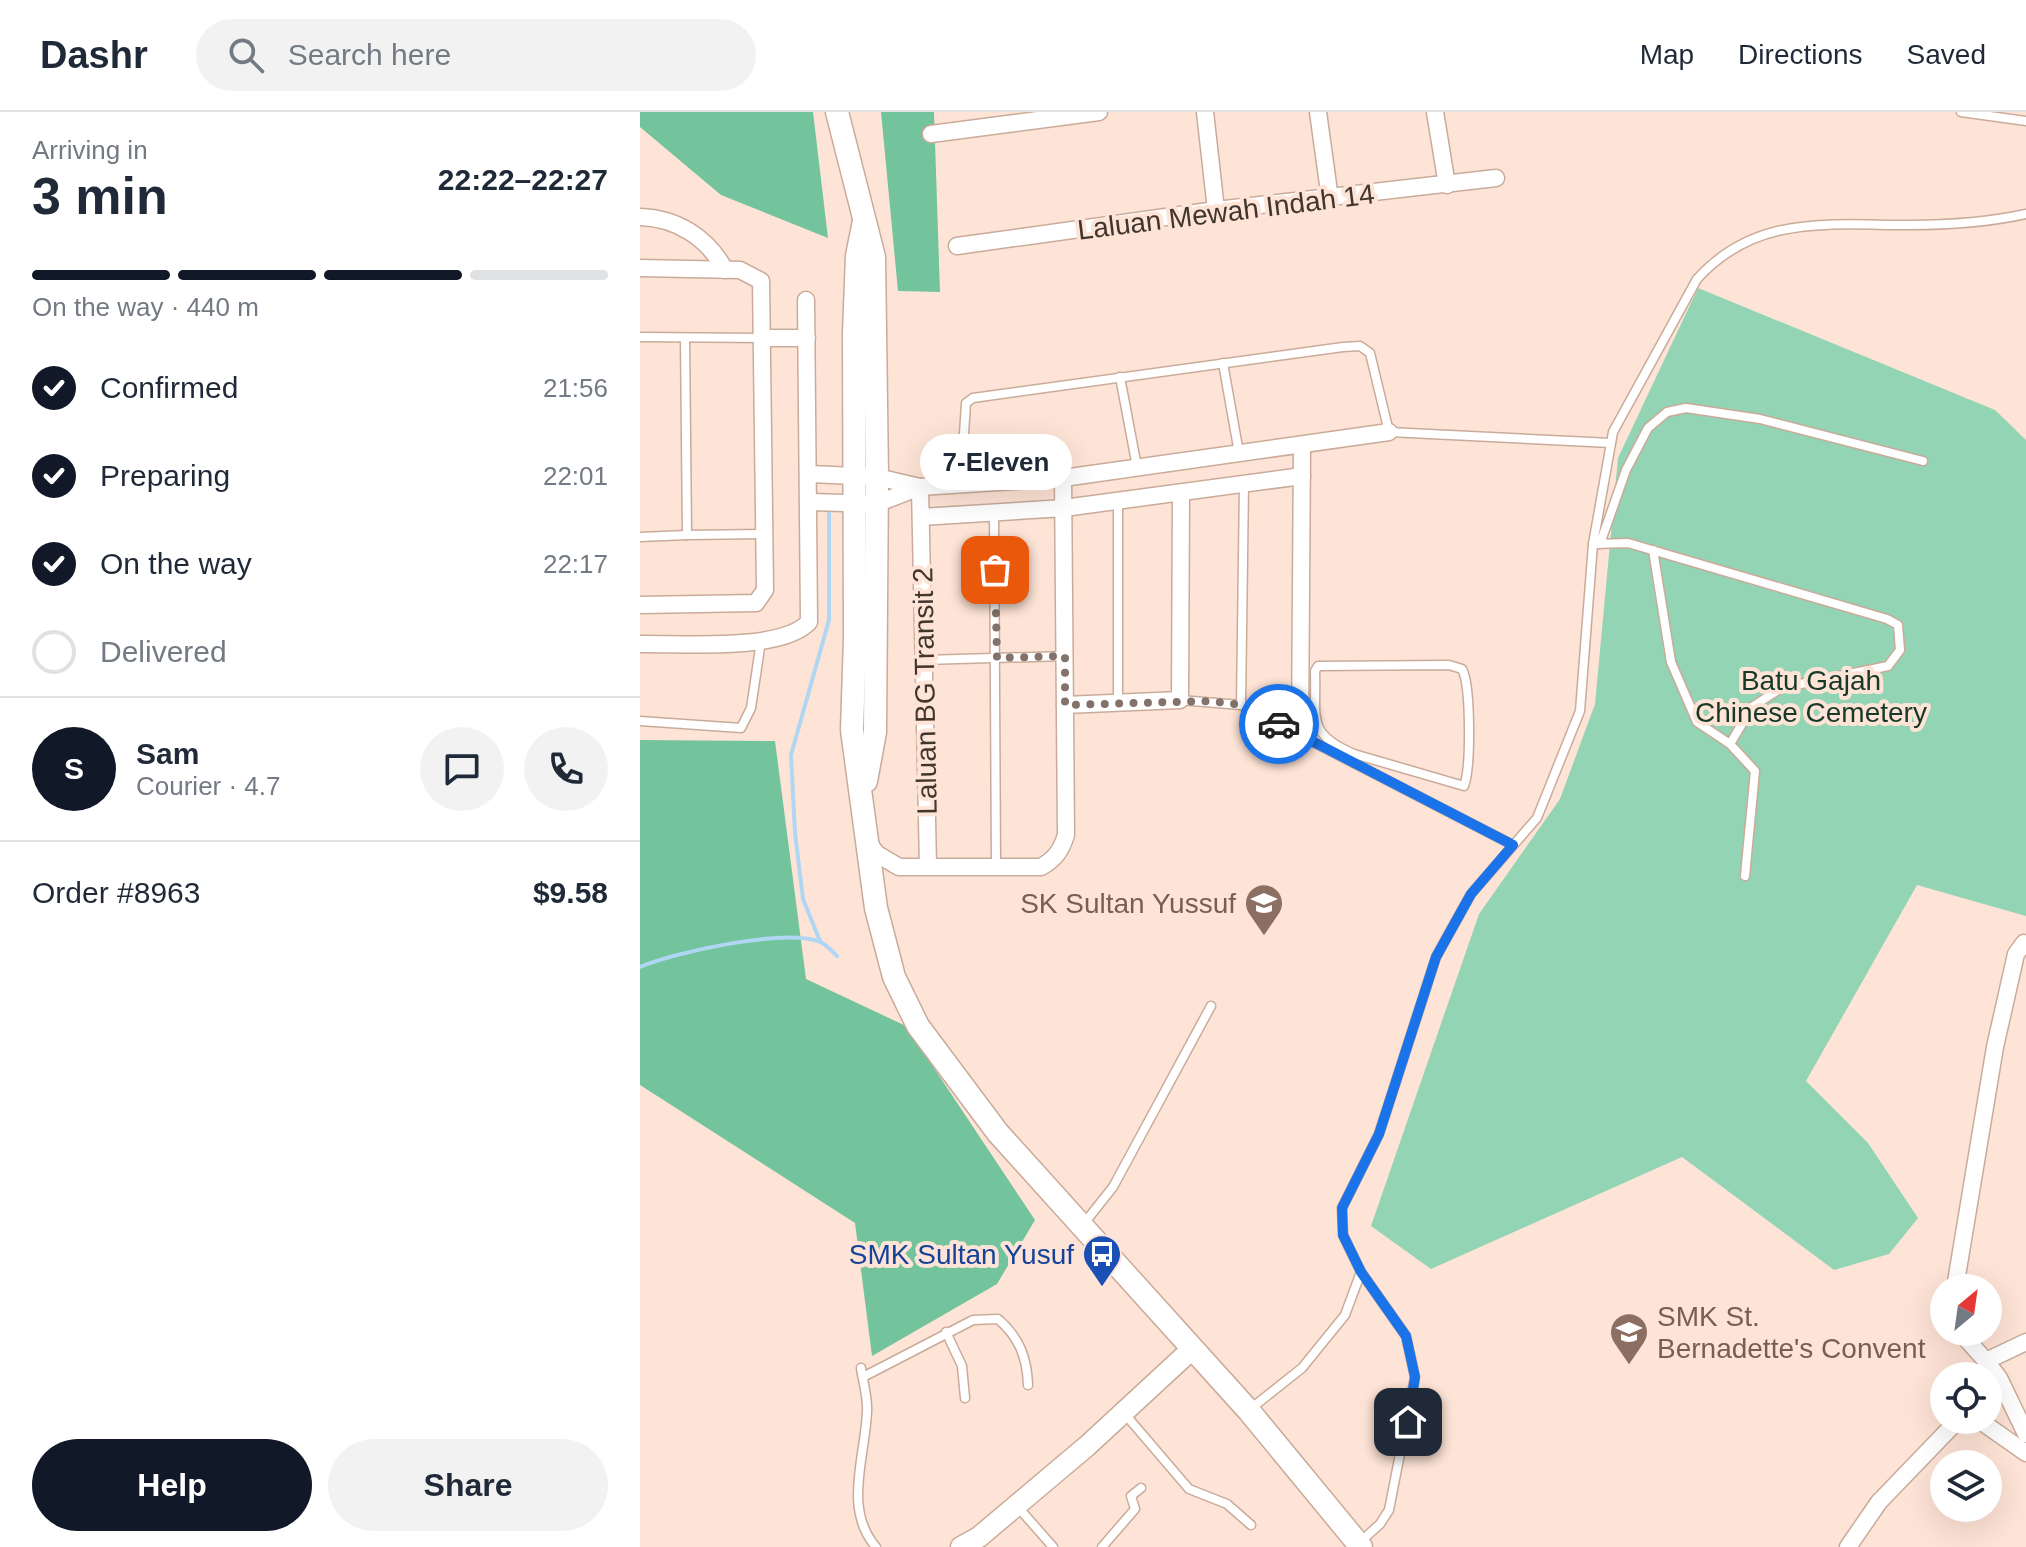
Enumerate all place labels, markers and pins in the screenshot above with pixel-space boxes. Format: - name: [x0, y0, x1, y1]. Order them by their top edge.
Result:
- callout: 7-Eleven: [919, 434, 1071, 490]
- pin: [961, 536, 1029, 604]
- school or university icon: SK Sultan Yussuf: [1243, 882, 1285, 937]
- place label: SK Sultan Yussuf: [1020, 888, 1236, 919]
- bus stop icon: SMK Sultan Yusuf: [1081, 1233, 1123, 1288]
- place label: SMK Sultan Yusuf: [849, 1239, 1074, 1270]
- place label: SMK St. Bernadette's Convent: [1657, 1301, 1926, 1364]
- school or university icon: SMK St. Bernadette's Convent: [1608, 1311, 1650, 1366]
- pin: [1374, 1388, 1442, 1456]

